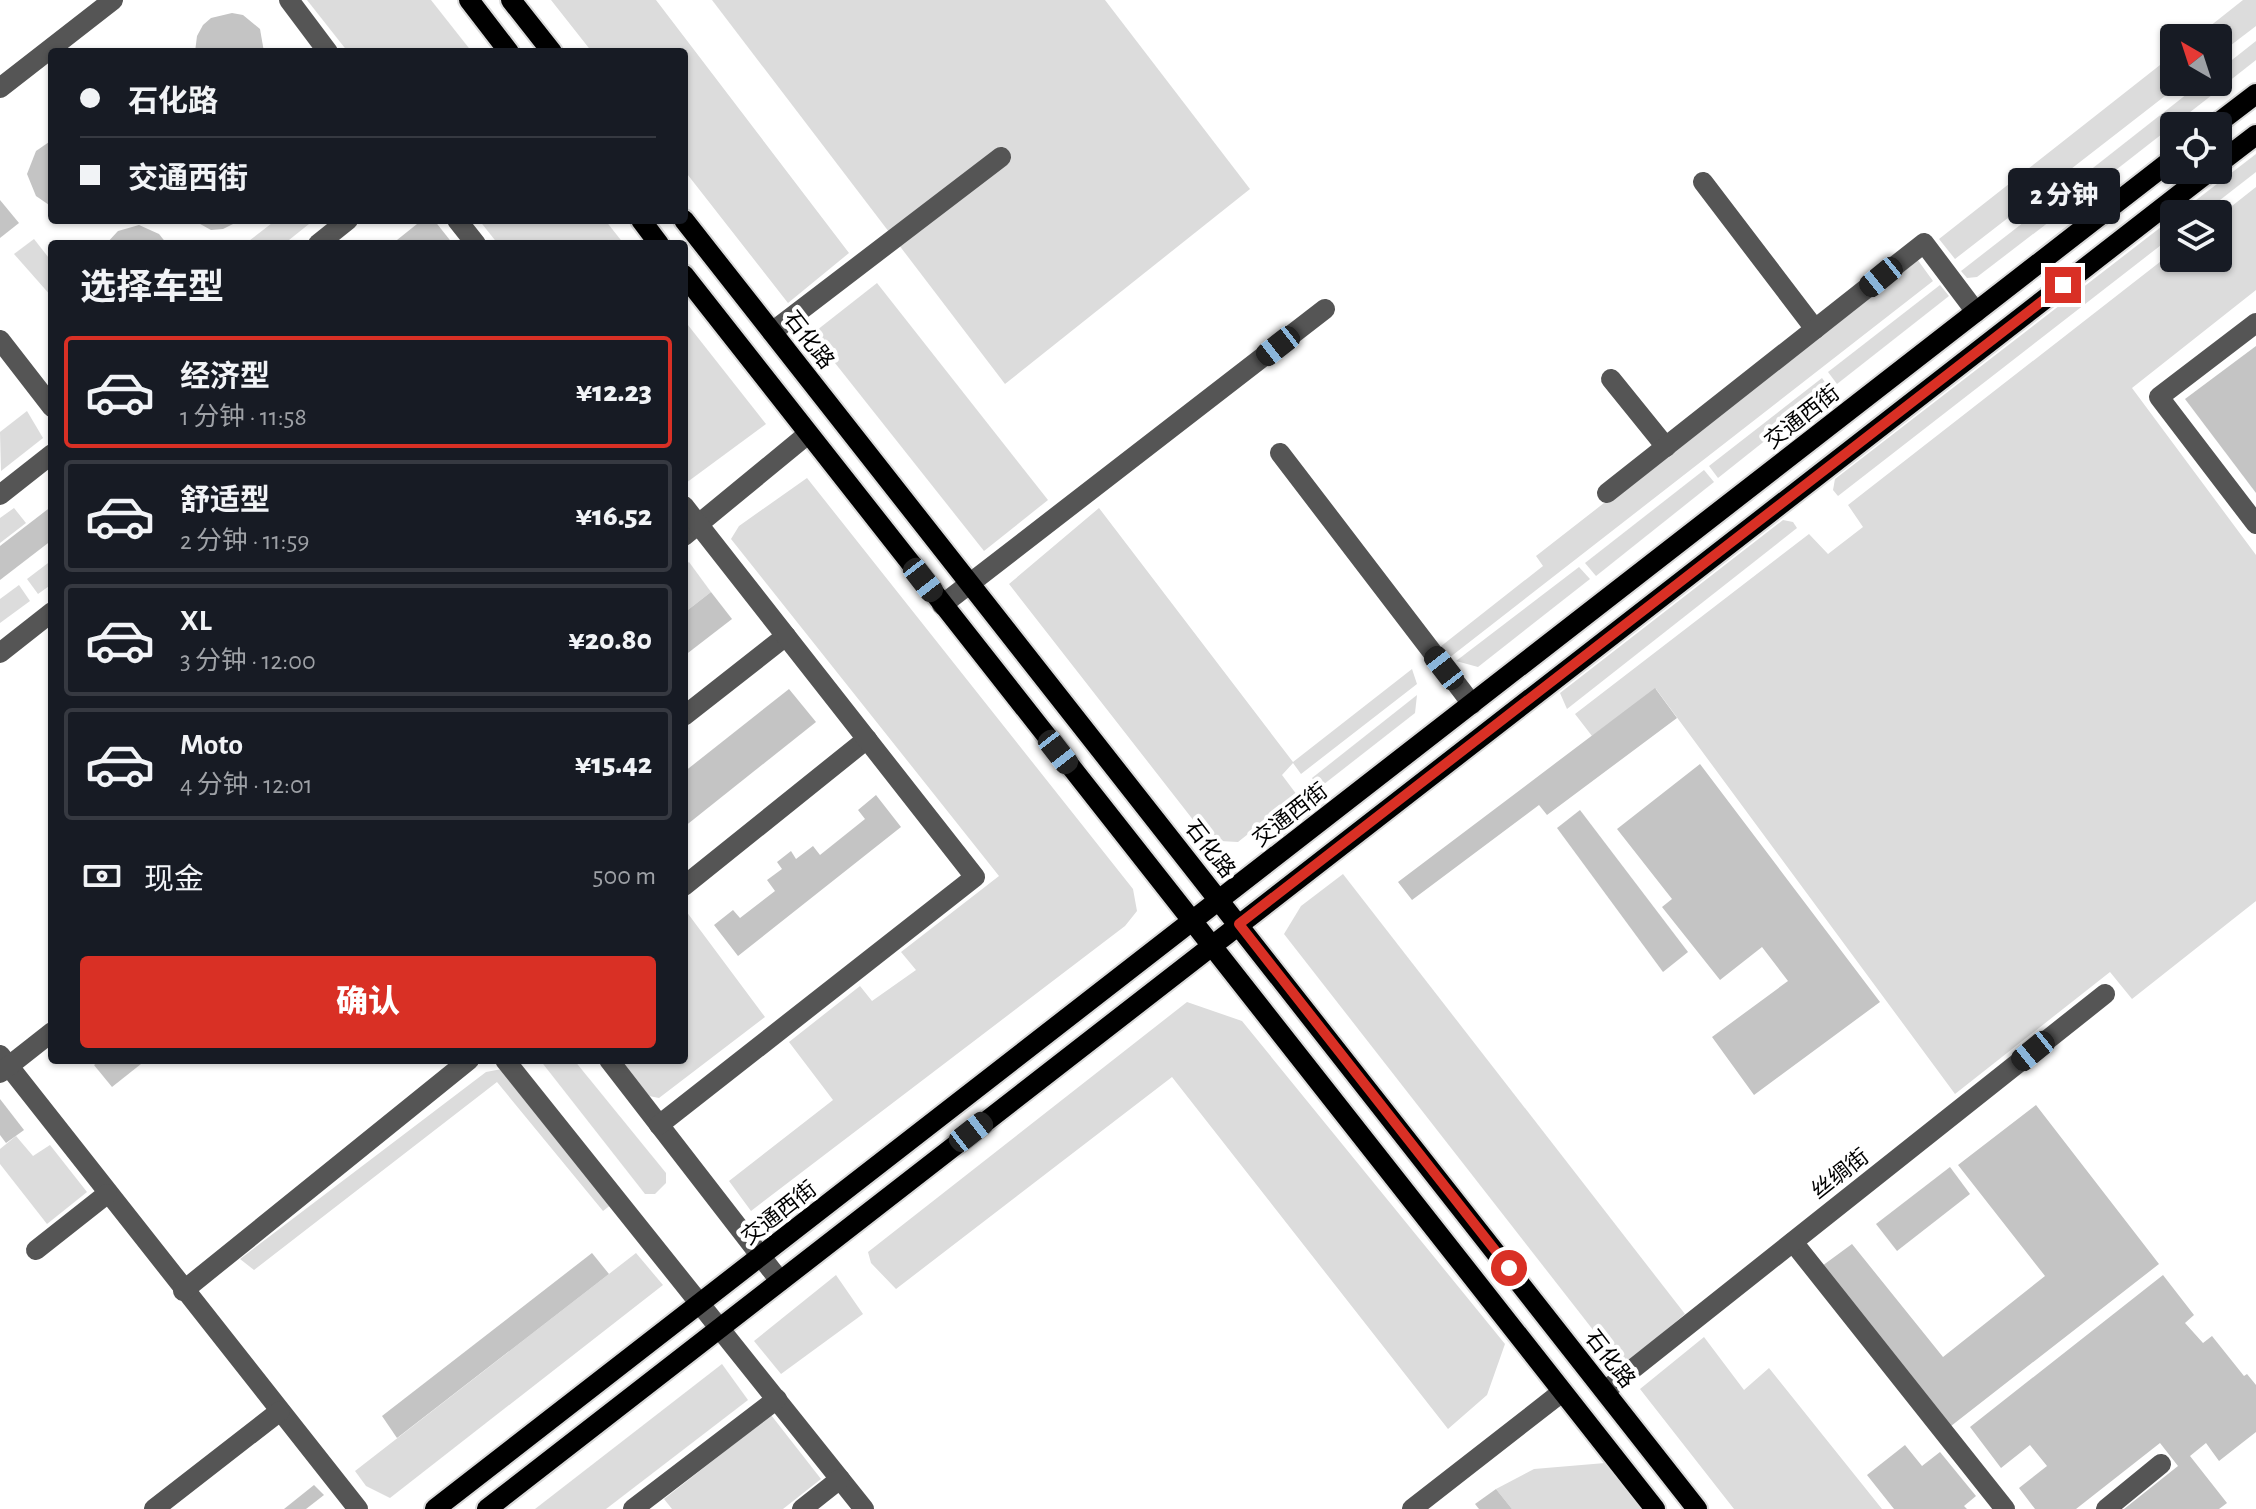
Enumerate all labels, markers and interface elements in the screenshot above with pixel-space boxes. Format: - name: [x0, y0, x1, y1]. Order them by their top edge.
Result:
- north arrow: [2160, 24, 2232, 96]
- map controls: [2160, 24, 2232, 272]
- text: 石化路: [128, 87, 218, 117]
- button: locate: [2160, 112, 2232, 184]
- text: 交通西街: [128, 164, 248, 194]
- callout: 2 分钟: [2007, 169, 2119, 225]
- text: 2 分钟: [2030, 183, 2098, 209]
- button: layers: [2160, 200, 2232, 272]
- car: [1855, 253, 1907, 301]
- route end: [2045, 267, 2081, 303]
- text: 选择车型: [80, 270, 224, 306]
- street label: 石化路: [780, 307, 839, 373]
- car: [1252, 322, 1304, 370]
- icon: car: [84, 356, 156, 428]
- text: 经济型: [180, 362, 270, 392]
- text: ¥12.23: [576, 377, 652, 407]
- street label: 交通西街: [1760, 380, 1843, 453]
- text: 1 分钟 · 11:58: [180, 404, 307, 430]
- icon: car: [84, 480, 156, 552]
- text: 舒适型: [180, 486, 270, 516]
- text: ¥16.52: [576, 501, 652, 531]
- text: 2 分钟 · 11:59: [180, 528, 310, 554]
- car: [899, 554, 947, 606]
- icon: car: [84, 604, 156, 676]
- text: XL: [180, 606, 212, 636]
- text: ¥20.80: [568, 625, 652, 655]
- car: [1420, 642, 1468, 694]
- text: 3 分钟 · 12:00: [180, 648, 316, 674]
- car: [1034, 726, 1082, 778]
- icon: car: [84, 728, 156, 800]
- text: Moto: [180, 730, 243, 760]
- text: ¥15.42: [575, 749, 652, 779]
- text: 4 分钟 · 12:01: [180, 772, 313, 798]
- street label: 交通西街: [1248, 778, 1331, 851]
- street label: 石化路: [1181, 816, 1240, 882]
- icon: cash: [80, 854, 124, 898]
- text: 500 m: [593, 863, 656, 889]
- text: 现金: [144, 865, 204, 895]
- button: 确认: [80, 956, 656, 1048]
- car: [2007, 1027, 2059, 1075]
- car: [945, 1108, 997, 1156]
- street label: 丝绸街: [1807, 1144, 1873, 1203]
- street label: 交通西街: [737, 1176, 820, 1249]
- route start: [1491, 1250, 1527, 1286]
- street label: 石化路: [1581, 1326, 1640, 1392]

